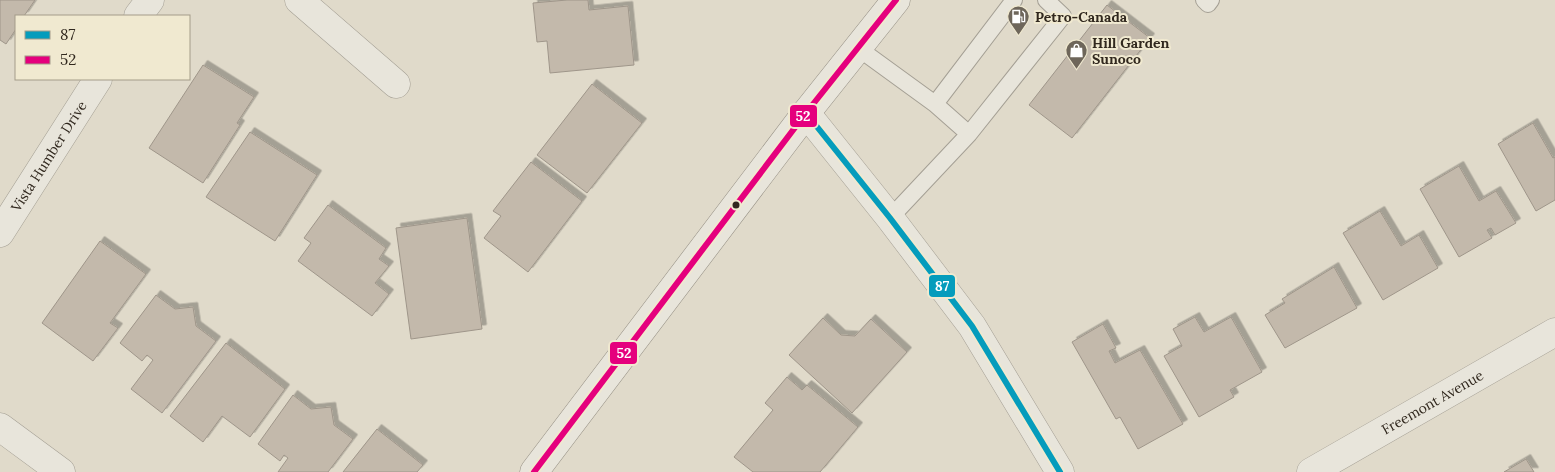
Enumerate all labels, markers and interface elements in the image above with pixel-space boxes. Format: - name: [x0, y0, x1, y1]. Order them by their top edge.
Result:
- fuel station icon: Petro-Canada: [1007, 5, 1031, 36]
- place label: Petro-Canada: [1035, 8, 1128, 26]
- legend: [15, 15, 190, 80]
- text: 87: [60, 25, 75, 44]
- place label: Hill Garden Sunoco: [1092, 34, 1170, 68]
- shop icon: Hill Garden Sunoco: [1064, 39, 1088, 70]
- text: 52: [60, 50, 76, 69]
- street label: Vista Humber Drive: [6, 97, 91, 216]
- line badge: 52: [789, 104, 818, 128]
- text: 52: [795, 107, 811, 125]
- unlabelled marker: [731, 200, 741, 210]
- line badge: 87: [928, 274, 956, 298]
- text: 87: [935, 277, 950, 295]
- line badge: 52: [609, 341, 638, 365]
- text: 52: [616, 344, 632, 362]
- street label: Freemont Avenue: [1378, 366, 1487, 439]

